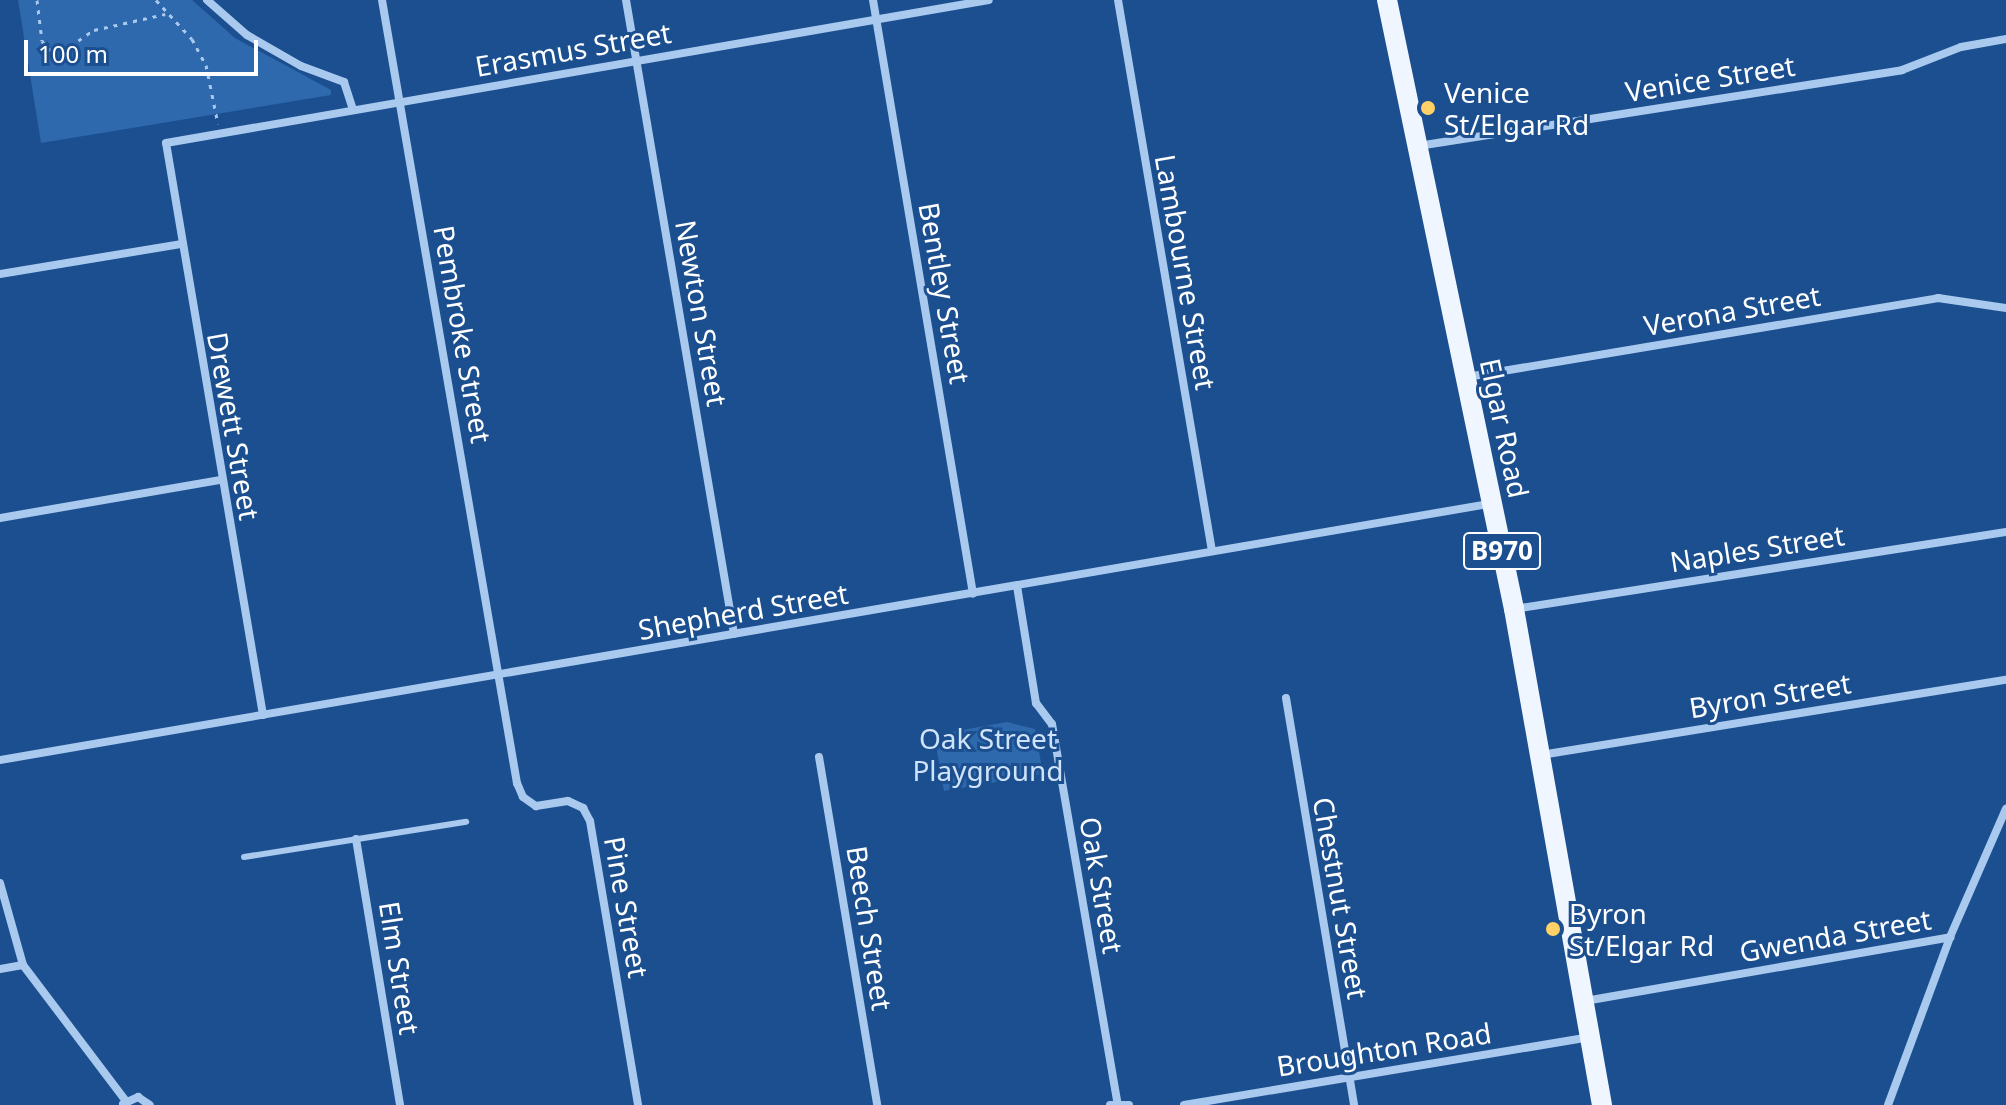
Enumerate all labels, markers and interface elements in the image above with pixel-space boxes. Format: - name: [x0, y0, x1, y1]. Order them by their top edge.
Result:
- street label: Erasmus Street: [473, 15, 673, 83]
- scale bar: [28, 24, 262, 74]
- text: 100 m: [38, 37, 108, 70]
- street label: Venice Street: [1623, 48, 1797, 108]
- place label: Venice St/Elgar Rd: [1444, 75, 1589, 141]
- marker: Venice St/Elgar Rd: [1419, 99, 1437, 117]
- street label: Lambourne Street: [1149, 152, 1223, 392]
- street label: Bentley Street: [913, 200, 977, 386]
- street label: Newton Street: [669, 217, 735, 409]
- street label: Pembroke Street: [427, 223, 499, 445]
- street label: Verona Street: [1641, 278, 1823, 342]
- street label: Drewett Street: [201, 329, 267, 523]
- street label: Elgar Road: [1474, 355, 1536, 501]
- street label: Naples Street: [1667, 518, 1847, 578]
- road number: B970: [1462, 529, 1542, 573]
- street label: Shepherd Street: [635, 576, 851, 646]
- street label: Byron Street: [1687, 666, 1853, 724]
- park label: Oak Street Playground: [912, 721, 1064, 787]
- street label: Chestnut Street: [1307, 794, 1375, 1002]
- street label: Oak Street: [1073, 814, 1131, 956]
- street label: Pine Street: [598, 834, 656, 980]
- street label: Beech Street: [840, 843, 900, 1013]
- place label: Byron St/Elgar Rd: [1569, 896, 1714, 962]
- street label: Elm Street: [373, 899, 427, 1037]
- street label: Gwenda Street: [1737, 902, 1933, 968]
- marker: Byron St/Elgar Rd: [1544, 920, 1562, 938]
- street label: Broughton Road: [1274, 1015, 1494, 1083]

